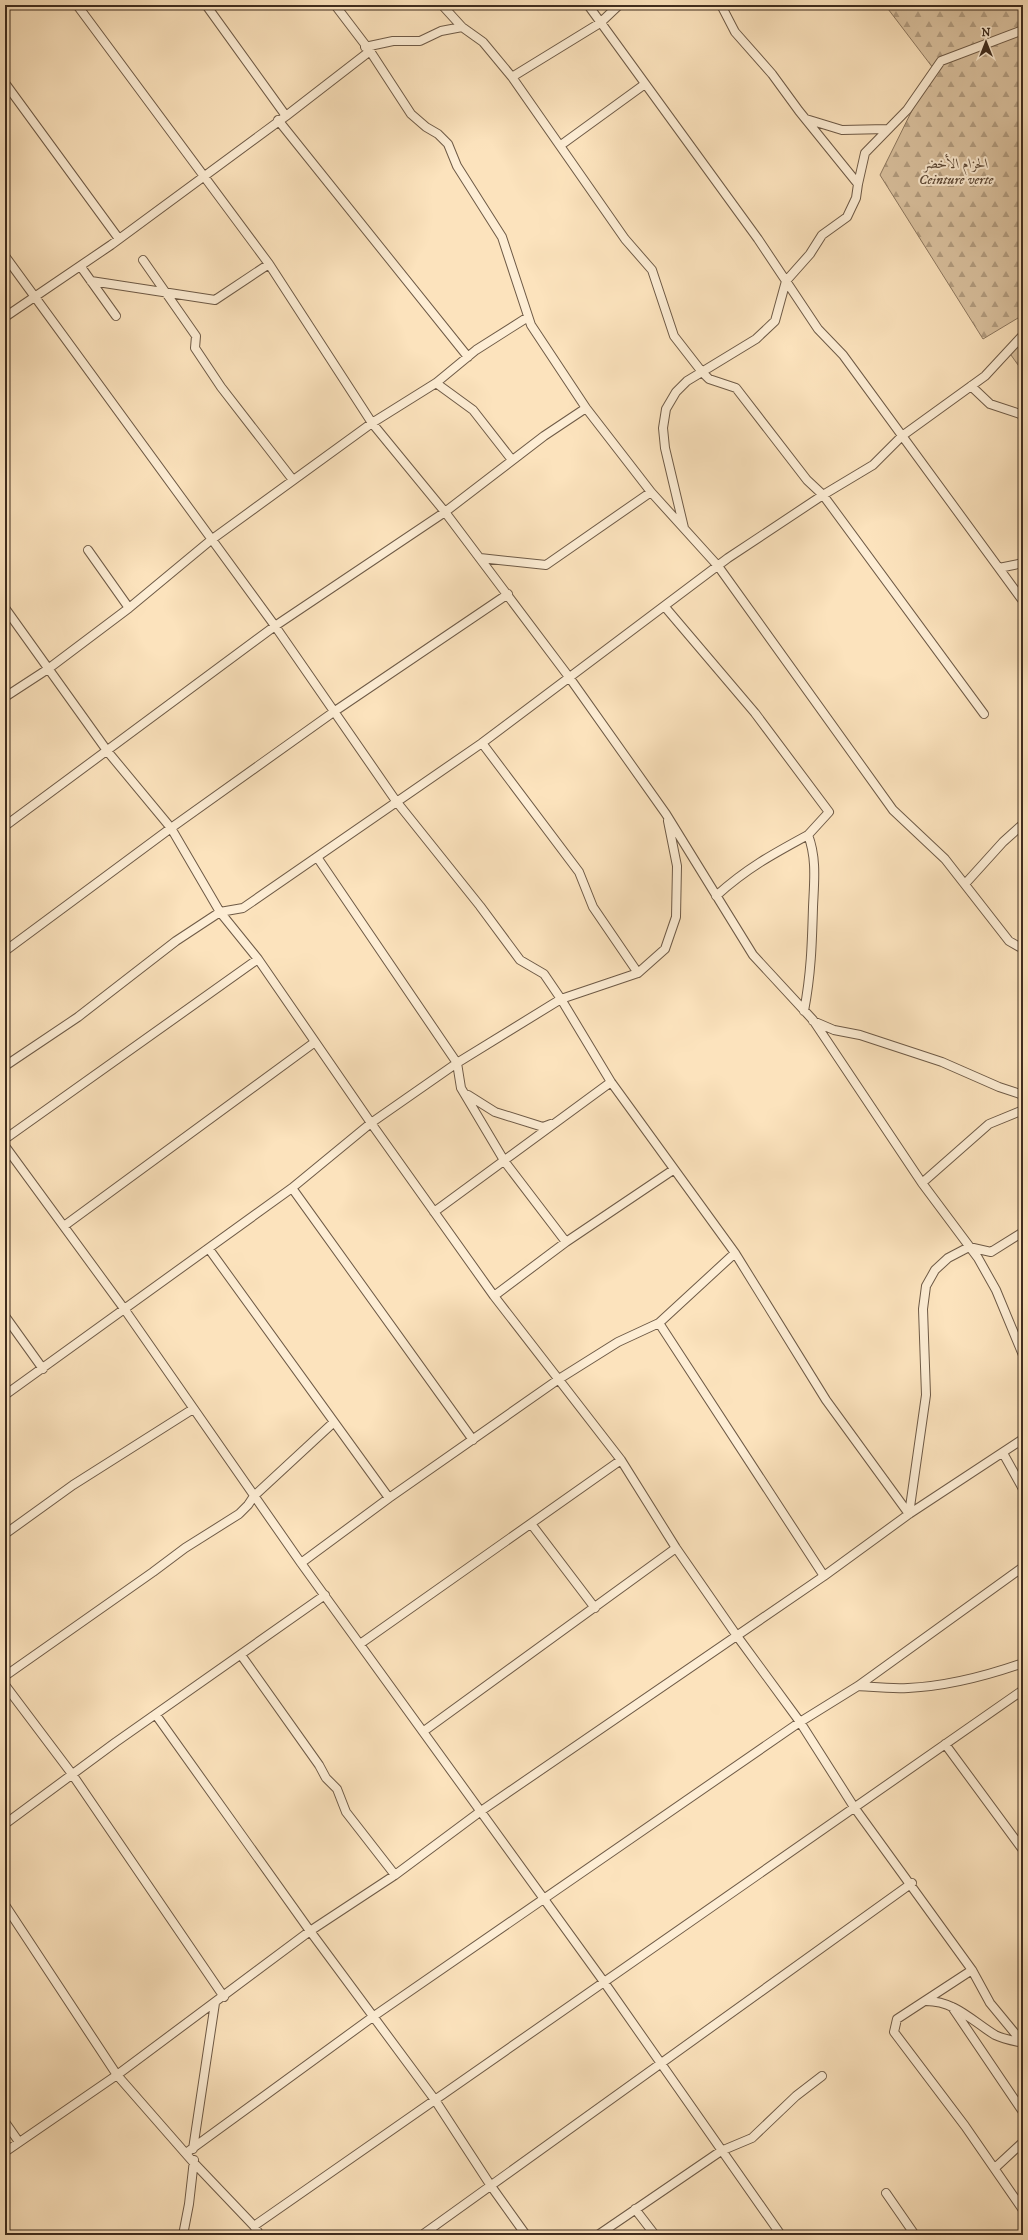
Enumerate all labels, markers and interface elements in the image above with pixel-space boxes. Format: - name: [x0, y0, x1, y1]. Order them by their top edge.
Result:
- north arrow: [966, 22, 1006, 62]
- text: N: [981, 26, 991, 40]
- park label: الحزام الأخضر Ceinture verte: [919, 153, 995, 189]

